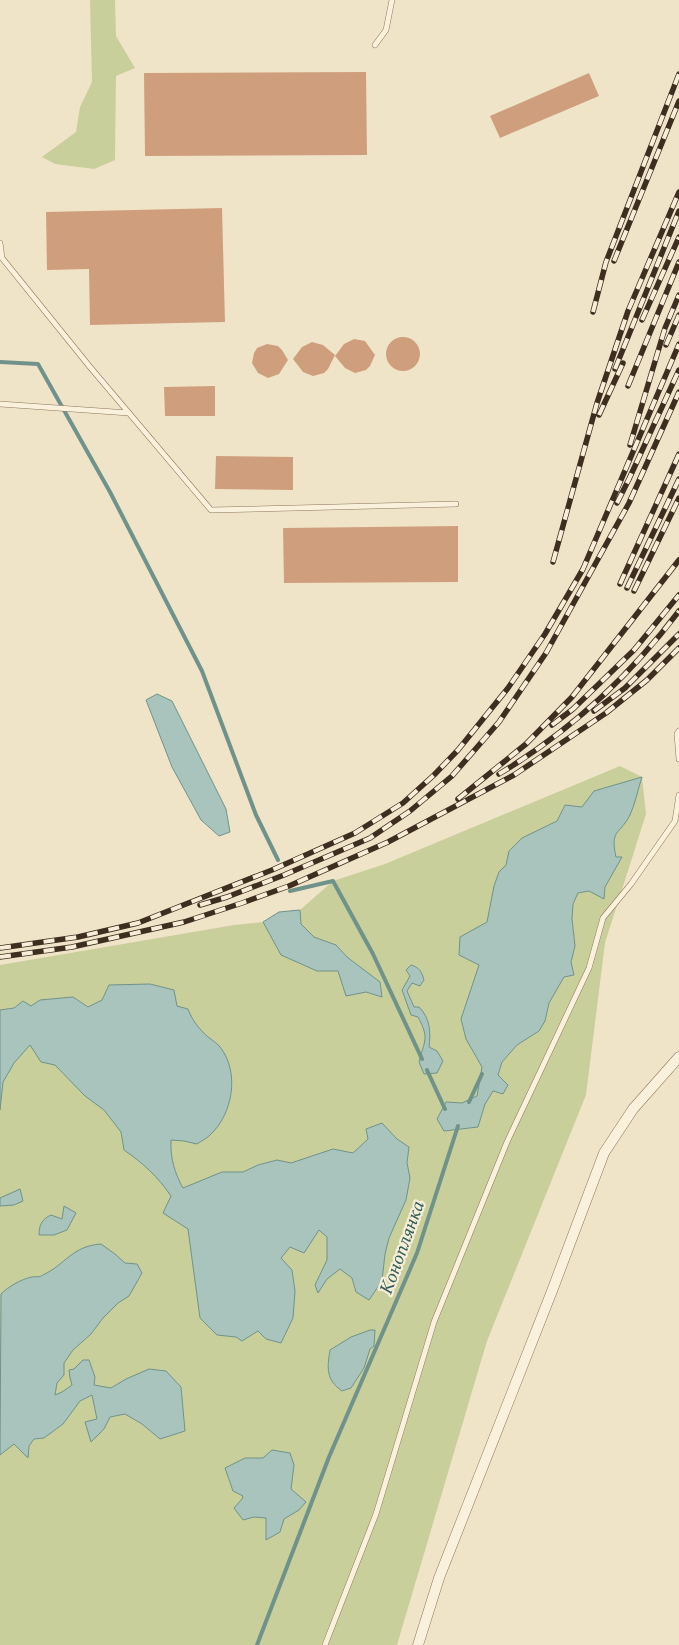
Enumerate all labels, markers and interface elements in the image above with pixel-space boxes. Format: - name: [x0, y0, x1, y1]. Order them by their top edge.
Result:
- water label: Коноплянка: [372, 1196, 433, 1298]

